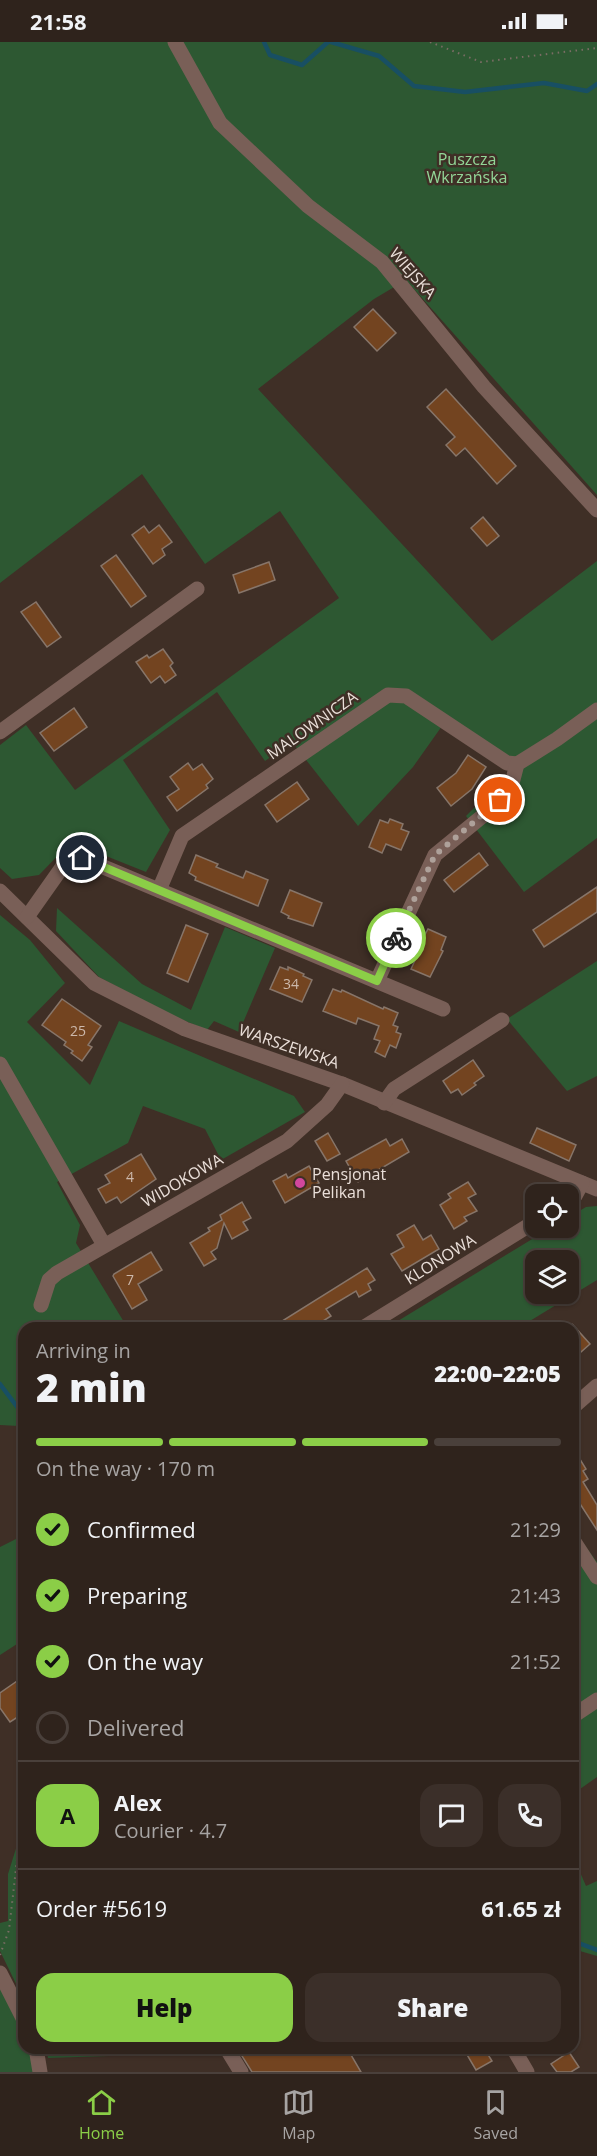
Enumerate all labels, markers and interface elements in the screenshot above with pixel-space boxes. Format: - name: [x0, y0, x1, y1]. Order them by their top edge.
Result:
- text: 21:58: [30, 6, 87, 36]
- park label: Puszcza Wkrzańska: [427, 148, 507, 188]
- street label: WIEJSKA: [385, 243, 442, 304]
- street label: MALOWNICZA: [262, 685, 362, 764]
- pin: [474, 774, 525, 825]
- icon: bag: [483, 783, 516, 816]
- pin: [56, 832, 107, 883]
- icon: home: [65, 841, 98, 874]
- courier: [366, 908, 426, 968]
- icon: bike: [380, 922, 413, 955]
- house number: 34: [283, 974, 299, 993]
- street label: WARSZEWSKA: [236, 1018, 343, 1074]
- house number: 25: [70, 1021, 86, 1040]
- street label: WIDOKOWA: [137, 1147, 227, 1212]
- place label: Pensjonat Pelikan: [312, 1163, 386, 1203]
- house number: 4: [126, 1167, 134, 1186]
- marker: Pensjonat Pelikan: [293, 1176, 307, 1190]
- map controls: [525, 1184, 579, 1304]
- button: locate: [525, 1184, 579, 1238]
- street label: KLONOWA: [400, 1228, 480, 1290]
- button: layers: [525, 1250, 579, 1304]
- house number: 7: [126, 1270, 134, 1289]
- text: Arriving in: [36, 1337, 131, 1364]
- text: 22:00–22:05: [434, 1358, 561, 1388]
- text: 2 min: [36, 1360, 147, 1413]
- text: On the way · 170 m: [36, 1455, 215, 1482]
- icon: check: [36, 1513, 69, 1546]
- text: Confirmed: [87, 1514, 196, 1544]
- text: 21:29: [510, 1516, 561, 1543]
- icon: check: [36, 1579, 69, 1612]
- text: Preparing: [87, 1580, 187, 1610]
- text: 21:43: [510, 1582, 561, 1609]
- icon: check: [36, 1645, 69, 1678]
- text: On the way: [87, 1646, 203, 1676]
- text: 21:52: [510, 1648, 561, 1675]
- text: Delivered: [87, 1712, 185, 1742]
- button: chat: [420, 1784, 483, 1847]
- button: phone: [498, 1784, 561, 1847]
- text: Alex: [114, 1787, 162, 1817]
- text: A: [60, 1800, 75, 1830]
- text: Courier · 4.7: [114, 1817, 227, 1844]
- text: Order #5619: [36, 1893, 167, 1923]
- text: 61.65 zł: [481, 1893, 561, 1923]
- button: Help: [36, 1973, 293, 2042]
- button: Share: [305, 1973, 561, 2042]
- tab: Home: [79, 2086, 124, 2144]
- tab: Map: [282, 2086, 315, 2144]
- tab: Saved: [473, 2086, 518, 2144]

